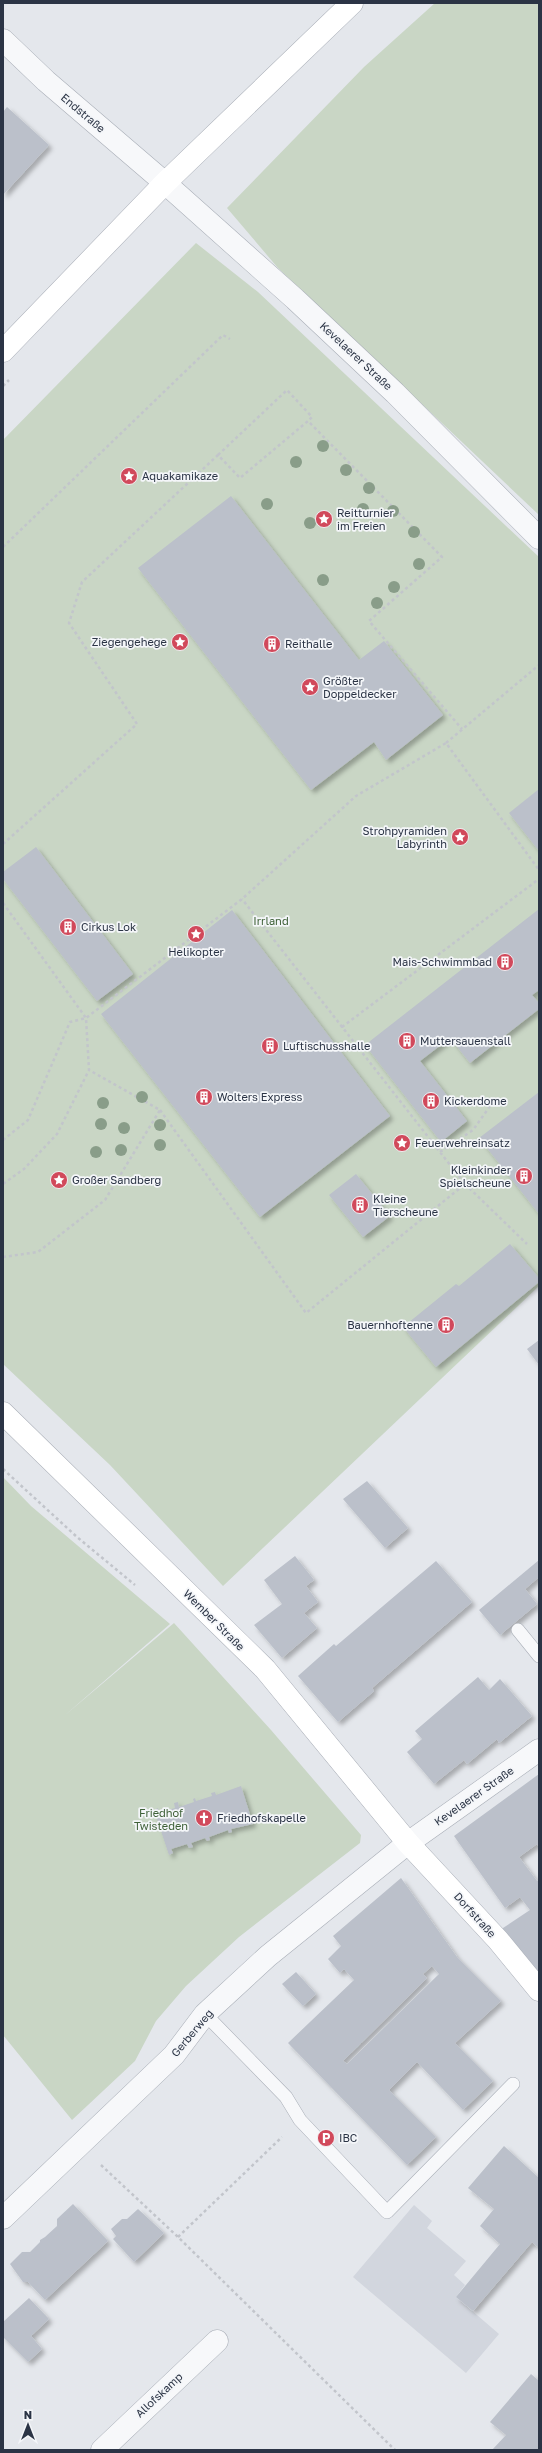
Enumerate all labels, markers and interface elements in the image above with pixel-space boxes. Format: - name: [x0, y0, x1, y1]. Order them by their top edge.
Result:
- street label: Endstraße: [59, 90, 108, 135]
- street label: Kevelaerer Straße: [318, 319, 395, 392]
- place icon: Aquakamikaze: [119, 466, 139, 486]
- place label: Aquakamikaze: [142, 469, 218, 482]
- place label: Reitturnier im Freien: [337, 506, 394, 532]
- place icon: Reitturnier im Freien: [314, 509, 334, 529]
- place icon: Ziegengehege: [170, 632, 190, 652]
- building icon: Reithalle: [262, 634, 282, 654]
- place label: Ziegengehege: [92, 635, 167, 648]
- place label: Reithalle: [285, 637, 332, 650]
- place label: Größter Doppeldecker: [323, 674, 397, 700]
- place icon: Größter Doppeldecker: [300, 677, 320, 697]
- place label: Strohpyramiden Labyrinth: [363, 824, 447, 850]
- place icon: Strohpyramiden Labyrinth: [450, 827, 470, 847]
- park label: Irrland: [253, 914, 289, 927]
- building icon: Cirkus Lok: [58, 917, 78, 937]
- place label: Cirkus Lok: [81, 920, 136, 933]
- place icon: Helikopter: [186, 924, 206, 944]
- place label: Helikopter: [168, 945, 225, 958]
- building icon: Mais-Schwimmbad: [495, 952, 515, 972]
- place label: Mais-Schwimmbad: [393, 955, 492, 968]
- building icon: Muttersauenstall: [397, 1031, 417, 1051]
- place label: Muttersauenstall: [420, 1034, 511, 1047]
- building icon: Luftischusshalle: [260, 1036, 280, 1056]
- place label: Luftischusshalle: [283, 1039, 370, 1052]
- building icon: Wolters Express: [194, 1087, 214, 1107]
- place label: Wolters Express: [217, 1090, 303, 1103]
- building icon: Kickerdome: [421, 1091, 441, 1111]
- place label: Kickerdome: [444, 1094, 507, 1107]
- place icon: Feuerwehreinsatz: [392, 1133, 412, 1153]
- place label: Feuerwehreinsatz: [415, 1136, 510, 1149]
- place label: Kleinkinder Spielscheune: [440, 1163, 512, 1189]
- building icon: Kleinkinder Spielscheune: [514, 1166, 534, 1186]
- place icon: Großer Sandberg: [49, 1170, 69, 1190]
- place label: Großer Sandberg: [72, 1173, 161, 1186]
- place label: Kleine Tierscheune: [373, 1192, 438, 1218]
- building icon: Kleine Tierscheune: [350, 1195, 370, 1215]
- building icon: Bauernhoftenne: [436, 1315, 456, 1335]
- place label: Bauernhoftenne: [347, 1318, 433, 1331]
- street label: Wember Straße: [181, 1586, 248, 1653]
- street label: Kevelaerer Straße: [432, 1763, 516, 1828]
- park label: Friedhof Twisteden: [134, 1806, 188, 1832]
- church icon: Friedhofskapelle: [194, 1808, 214, 1828]
- place label: Friedhofskapelle: [217, 1811, 306, 1824]
- street label: Dorfstraße: [452, 1889, 499, 1940]
- street label: Gerberweg: [168, 2006, 215, 2059]
- parking icon: IBC: [316, 2128, 336, 2148]
- place label: IBC: [339, 2131, 357, 2144]
- street label: Allofskamp: [133, 2370, 185, 2420]
- north arrow: [8, 2405, 48, 2445]
- text: N: [24, 2408, 32, 2421]

